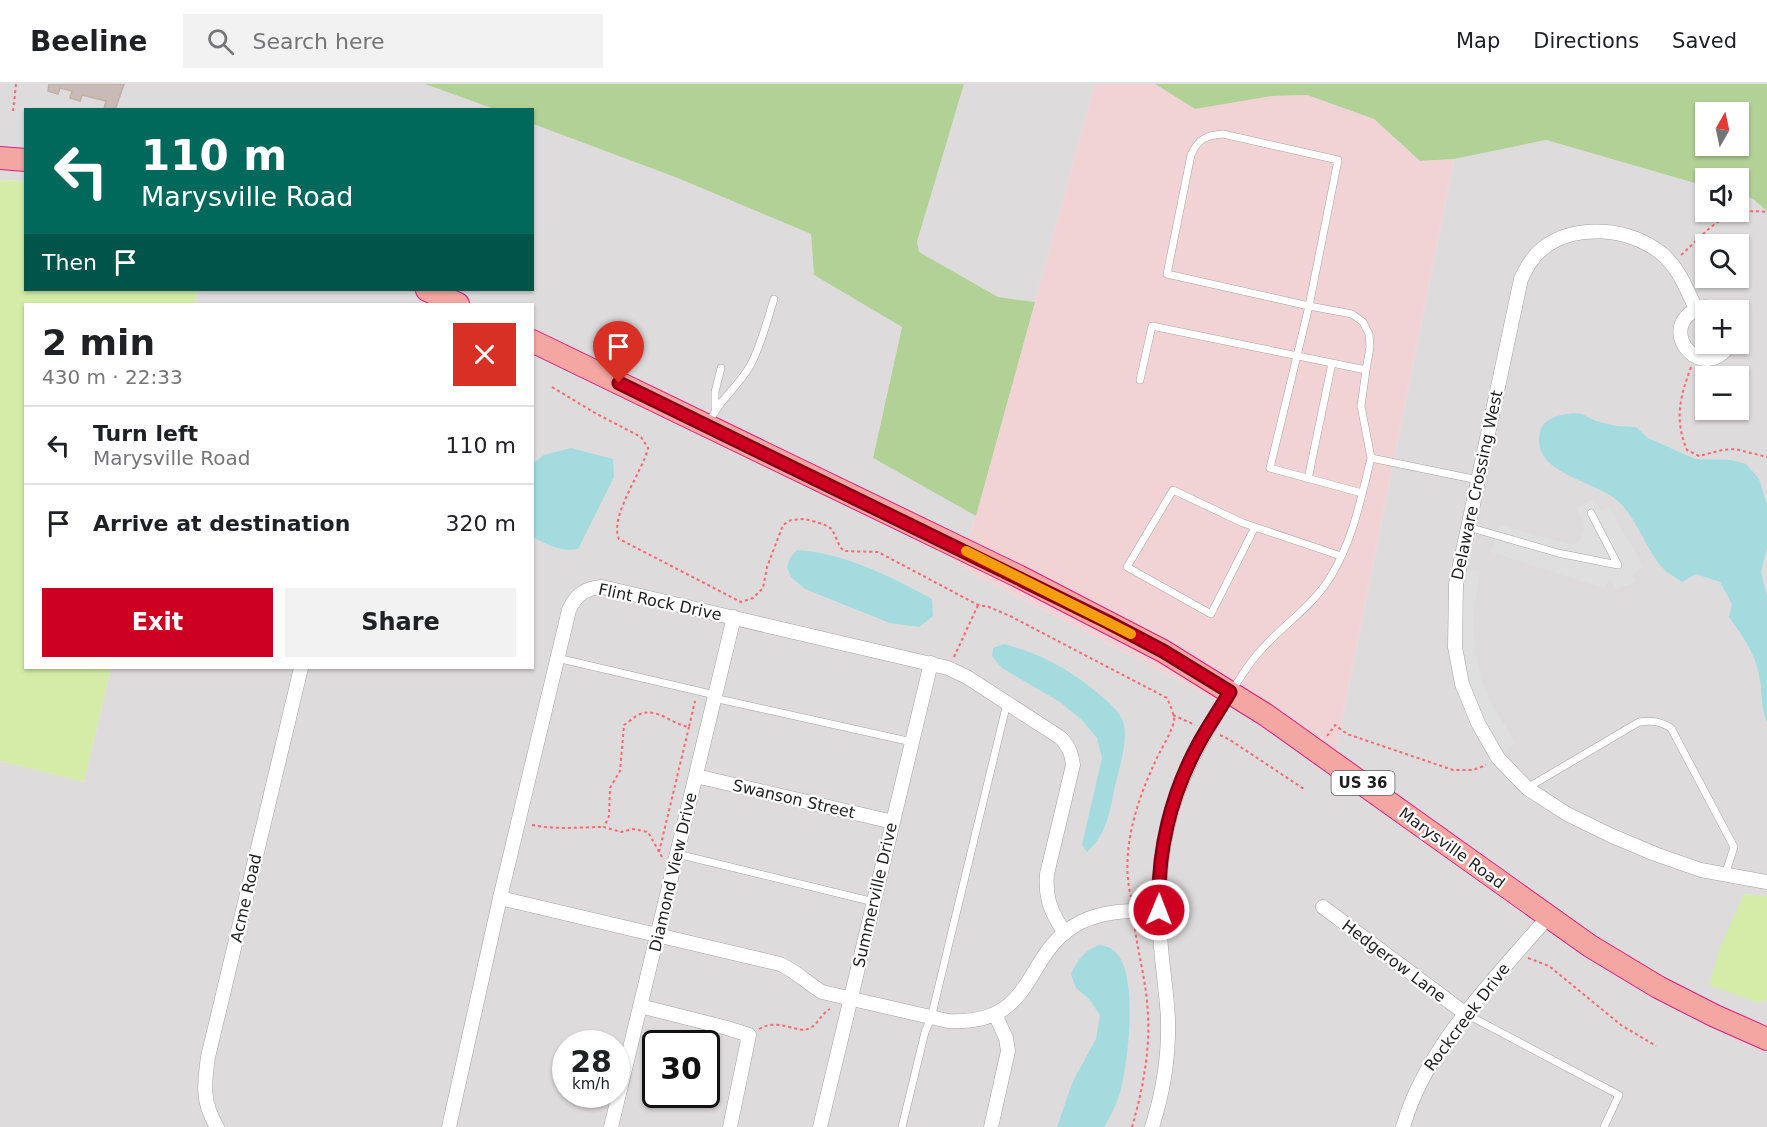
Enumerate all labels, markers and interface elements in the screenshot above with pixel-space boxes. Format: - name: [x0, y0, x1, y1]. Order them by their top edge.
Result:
- search box: [183, 14, 603, 68]
- text: Beeline: [30, 25, 147, 58]
- icon: search: [204, 25, 237, 58]
- text: Search here: [252, 29, 385, 54]
- text: Map: [1456, 29, 1500, 53]
- text: Directions: [1533, 29, 1639, 53]
- text: Saved: [1672, 29, 1737, 53]
- north arrow: [1695, 102, 1749, 156]
- map controls: [1695, 102, 1749, 420]
- text: 110 m: [141, 131, 287, 180]
- icon: left: [42, 132, 120, 210]
- button: sound: [1695, 168, 1749, 222]
- text: Marysville Road: [141, 181, 353, 212]
- button: search: [1695, 234, 1749, 288]
- icon: arrive: [109, 246, 142, 279]
- text: Then: [42, 250, 97, 275]
- button: +: [1695, 300, 1749, 354]
- pin: [593, 321, 644, 383]
- text: 2 min: [42, 322, 155, 363]
- button: close: [453, 323, 516, 386]
- icon: arrive: [602, 330, 635, 363]
- text: 430 m · 22:33: [42, 365, 183, 389]
- button: −: [1695, 366, 1749, 420]
- street label: Delaware Crossing West: [1448, 388, 1506, 582]
- text: Turn left: [93, 421, 198, 446]
- icon: left: [42, 429, 75, 462]
- text: 110 m: [446, 433, 516, 458]
- text: Marysville Road: [93, 446, 250, 470]
- icon: arrive: [42, 507, 75, 540]
- text: Arrive at destination: [93, 511, 350, 536]
- text: 320 m: [446, 511, 516, 536]
- street label: Flint Rock Drive: [597, 580, 723, 624]
- button: Exit: [42, 588, 273, 657]
- button: Share: [285, 588, 516, 657]
- road number: US 36: [1332, 771, 1394, 795]
- street label: Swanson Street: [731, 776, 857, 822]
- street label: Diamond View Drive: [645, 790, 701, 954]
- street label: Marysville Road: [1395, 803, 1509, 893]
- street label: Summerville Drive: [849, 821, 901, 969]
- street label: Acme Road: [227, 852, 265, 944]
- position arrow: [1127, 878, 1191, 942]
- street label: Hedgerow Lane: [1338, 916, 1450, 1006]
- street label: Rockcreek Drive: [1420, 959, 1514, 1075]
- speed limit sign: 30: [642, 1030, 720, 1108]
- text: 28: [570, 1044, 612, 1079]
- text: km/h: [572, 1075, 610, 1093]

